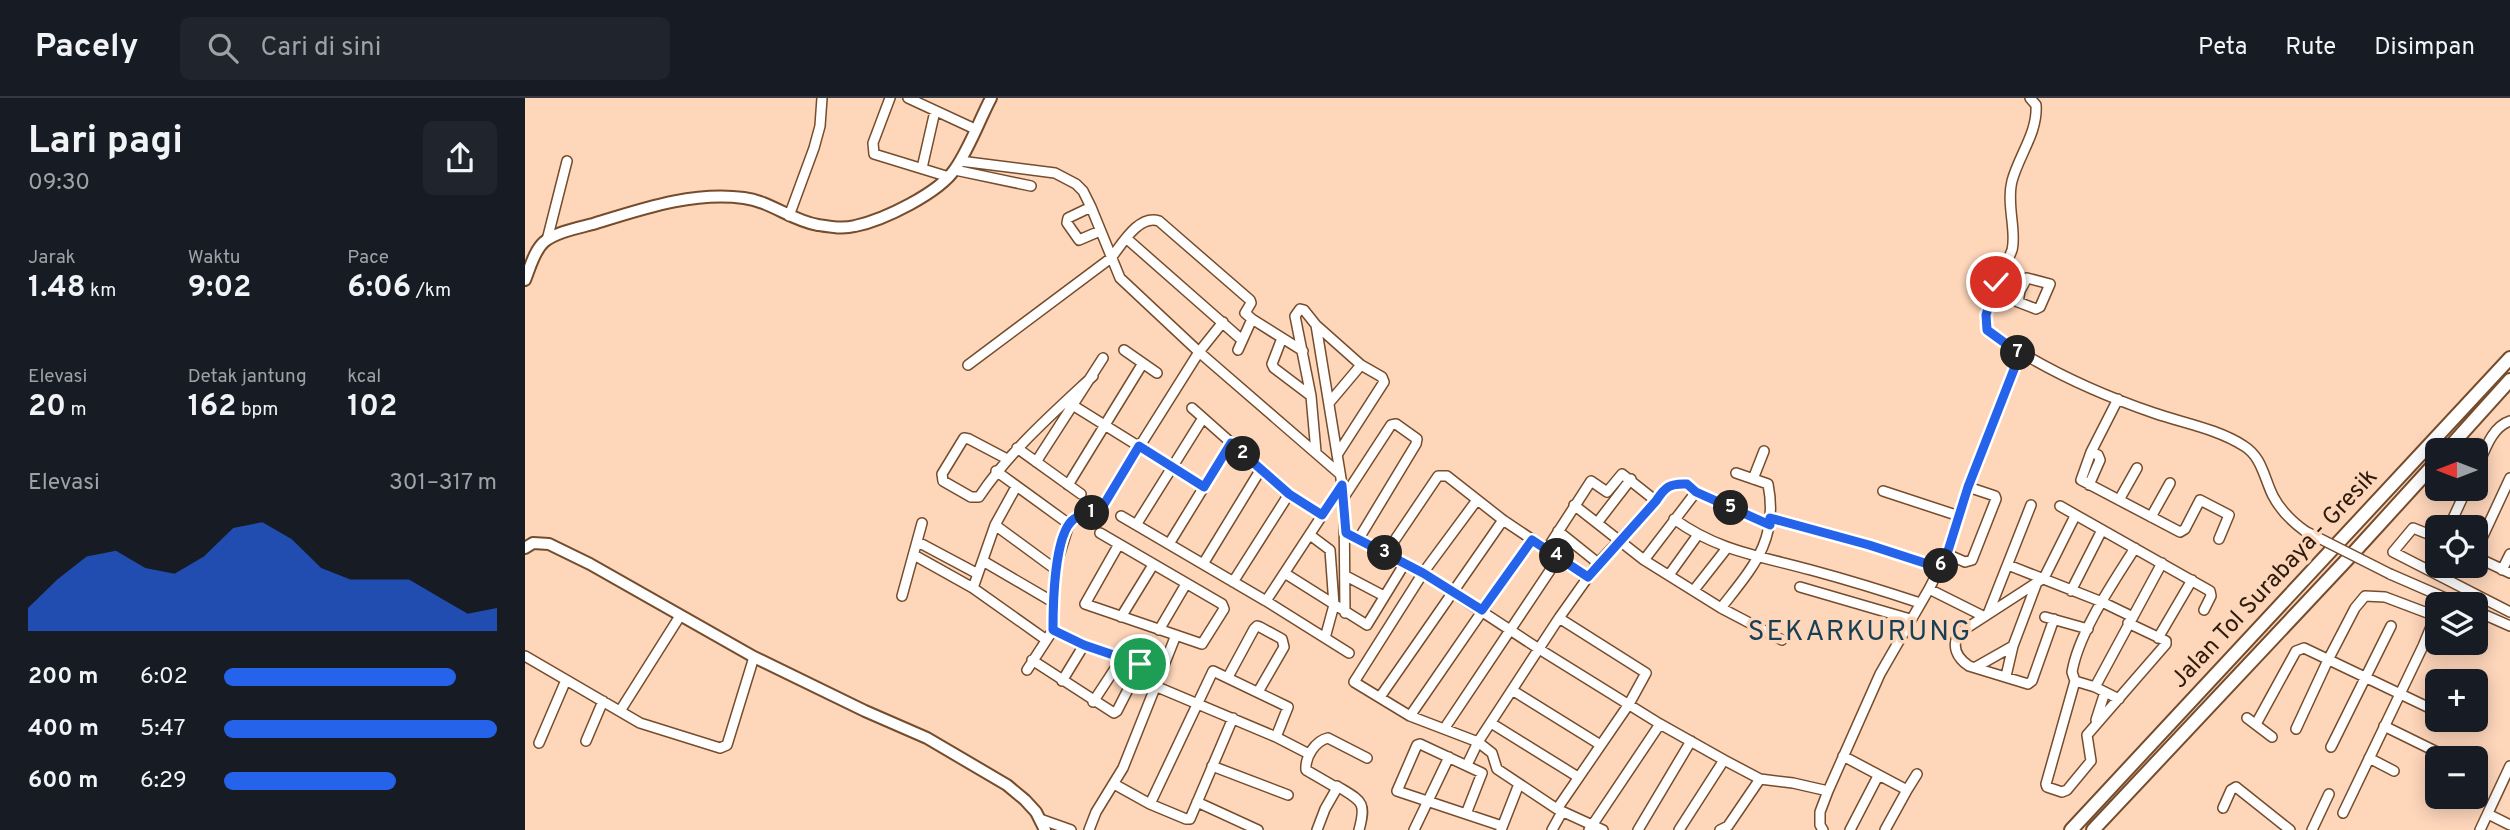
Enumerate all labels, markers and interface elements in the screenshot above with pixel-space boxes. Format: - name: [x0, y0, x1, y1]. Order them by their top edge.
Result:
- search box: [180, 17, 670, 80]
- text: Pacely: [35, 27, 138, 69]
- icon: search: [204, 29, 242, 67]
- text: Cari di sini: [260, 32, 381, 65]
- text: Peta: [2198, 33, 2247, 63]
- text: Rute: [2285, 33, 2336, 63]
- text: Disimpan: [2374, 33, 2475, 63]
- text: Lari pagi: [28, 118, 183, 167]
- button: share: [423, 121, 497, 195]
- text: 09:30: [28, 169, 90, 198]
- text: Jarak: [28, 246, 76, 270]
- text: Waktu: [188, 246, 240, 270]
- text: Pace: [347, 246, 389, 270]
- pin: [1966, 252, 2026, 312]
- icon: check: [1977, 263, 2015, 301]
- text: 1.48: [28, 270, 86, 307]
- text: 9:02: [188, 270, 251, 307]
- text: 6:06: [347, 270, 411, 307]
- text: km: [86, 279, 116, 303]
- text: /km: [411, 279, 451, 303]
- pin: 7: [2001, 336, 2035, 370]
- text: 7: [2012, 340, 2023, 364]
- text: Elevasi: [28, 365, 87, 389]
- text: Detak jantung: [188, 365, 307, 389]
- text: kcal: [347, 365, 381, 389]
- text: 20: [28, 389, 66, 426]
- text: 162: [188, 389, 236, 426]
- text: 102: [347, 389, 397, 426]
- text: m: [66, 398, 87, 422]
- text: bpm: [236, 398, 278, 422]
- pin: 2: [1225, 436, 1261, 472]
- north arrow: [2425, 438, 2489, 500]
- map controls: [2425, 438, 2488, 809]
- text: 2: [1237, 441, 1248, 465]
- street label: Jalan Tol Surabaya - Gresik: [2165, 463, 2385, 695]
- text: Elevasi: [28, 469, 100, 498]
- text: 301–317 m: [389, 469, 497, 498]
- pin: 5: [1713, 490, 1749, 526]
- text: 5: [1725, 495, 1736, 519]
- pin: 1: [1075, 496, 1109, 530]
- text: 1: [1088, 500, 1095, 524]
- button: locate: [2425, 515, 2488, 578]
- pin: 3: [1367, 536, 1403, 570]
- pin: 4: [1539, 538, 1575, 574]
- text: 3: [1379, 540, 1390, 564]
- text: 4: [1550, 543, 1563, 567]
- pin: 6: [1923, 548, 1959, 584]
- text: 6: [1935, 553, 1946, 577]
- button: layers: [2425, 592, 2488, 655]
- district label: SEKARKURUNG: [1748, 615, 1972, 651]
- pin: [1110, 634, 1170, 694]
- icon: arrive: [1121, 645, 1159, 683]
- text: 200 m: [28, 663, 98, 692]
- text: 6:02: [140, 663, 188, 692]
- button: +: [2425, 669, 2488, 732]
- text: 400 m: [28, 715, 99, 744]
- text: 5:47: [140, 715, 186, 744]
- button: −: [2425, 746, 2488, 809]
- text: 600 m: [28, 767, 98, 796]
- text: 6:29: [140, 767, 187, 796]

